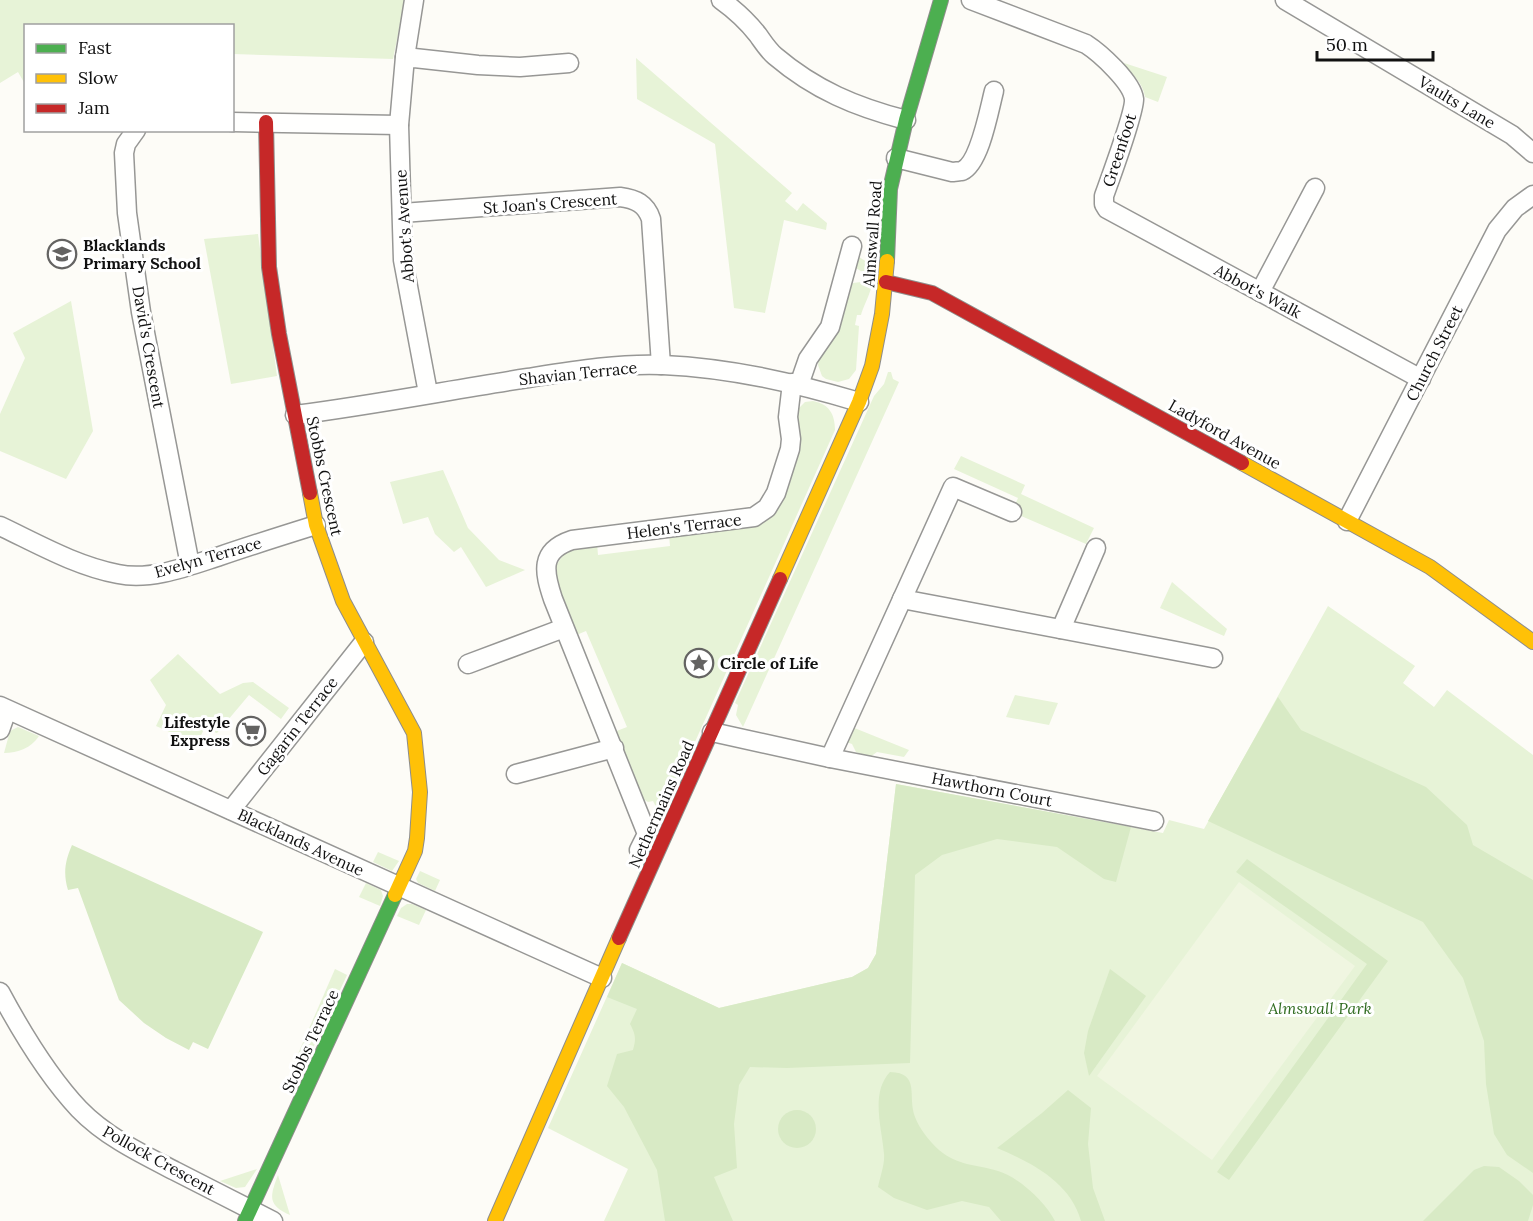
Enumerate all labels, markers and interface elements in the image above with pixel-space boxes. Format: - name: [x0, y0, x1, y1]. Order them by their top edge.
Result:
- legend: [24, 24, 234, 132]
- scale bar: [1317, 24, 1432, 62]
- text: 50 m: [1326, 33, 1368, 56]
- text: Fast: [78, 36, 112, 59]
- text: Slow: [78, 66, 118, 89]
- street label: Vaults Lane: [1414, 71, 1499, 133]
- text: Jam: [77, 96, 110, 119]
- street label: Greenfoot: [1098, 110, 1141, 189]
- street label: Abbot's Avenue: [390, 168, 418, 284]
- street label: Almswall Road: [858, 179, 886, 289]
- street label: St Joan's Crescent: [482, 188, 618, 218]
- place label: Blacklands Primary School: [83, 235, 201, 273]
- school or university icon: Blacklands Primary School: [46, 238, 78, 270]
- street label: Abbot's Walk: [1210, 259, 1305, 322]
- street label: David's Crescent: [128, 284, 170, 411]
- street label: Church Street: [1401, 301, 1467, 404]
- street label: Shavian Terrace: [518, 357, 638, 389]
- street label: Ladyford Avenue: [1165, 395, 1285, 473]
- street label: Stobbs Crescent: [303, 414, 348, 538]
- street label: Helen's Terrace: [625, 509, 743, 543]
- street label: Evelyn Terrace: [152, 532, 264, 582]
- place icon: Circle of Life: [683, 647, 715, 679]
- place label: Circle of Life: [720, 653, 819, 673]
- street label: Gagarin Terrace: [252, 672, 342, 779]
- place label: Lifestyle Express: [164, 712, 230, 750]
- supermarket icon: Lifestyle Express: [235, 715, 267, 747]
- street label: Nethermains Road: [624, 737, 698, 871]
- street label: Hawthorn Court: [930, 767, 1055, 811]
- street label: Blacklands Avenue: [235, 804, 368, 880]
- street label: Stobbs Terrace: [277, 986, 343, 1096]
- park label: Almswall Park: [1267, 998, 1372, 1018]
- street label: Pollock Crescent: [99, 1121, 219, 1199]

